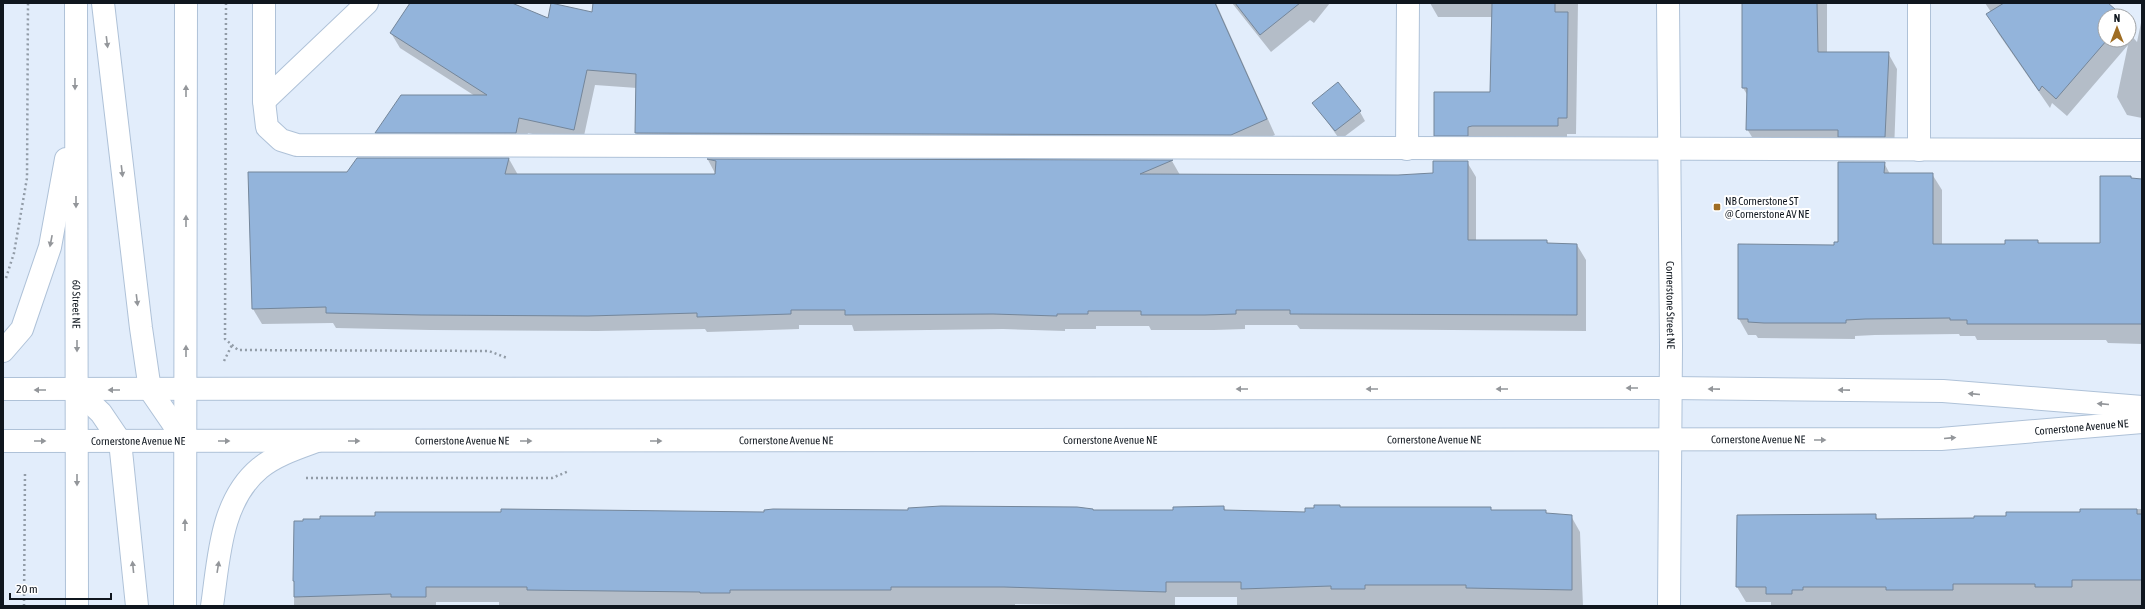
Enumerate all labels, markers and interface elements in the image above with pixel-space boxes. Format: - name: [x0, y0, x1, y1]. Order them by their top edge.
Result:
- north arrow: [2097, 8, 2137, 48]
- text: N: [2114, 12, 2120, 24]
- one-way arrow: [104, 36, 110, 48]
- one-way arrow: [72, 78, 78, 91]
- one-way arrow: [183, 84, 189, 97]
- one-way arrow: [119, 165, 125, 177]
- place label: NB Cornerstone ST @ Cornerstone AV NE: [1725, 195, 1810, 220]
- one-way arrow: [73, 196, 79, 209]
- marker: NB Cornerstone ST @ Cornerstone AV NE: [1712, 202, 1722, 212]
- one-way arrow: [183, 214, 189, 227]
- one-way arrow: [47, 235, 53, 248]
- street label: Cornerstone Street NE: [1664, 261, 1677, 349]
- street label: 60 Street NE: [70, 280, 83, 329]
- one-way arrow: [134, 294, 141, 306]
- one-way arrow: [74, 340, 80, 353]
- one-way arrow: [183, 344, 189, 357]
- one-way arrow: [1625, 385, 1638, 391]
- one-way arrow: [1235, 386, 1248, 392]
- one-way arrow: [1365, 386, 1378, 392]
- one-way arrow: [1495, 386, 1508, 392]
- one-way arrow: [1707, 386, 1720, 392]
- one-way arrow: [33, 387, 46, 393]
- one-way arrow: [107, 387, 120, 393]
- one-way arrow: [1837, 387, 1850, 393]
- one-way arrow: [1968, 390, 1980, 397]
- one-way arrow: [2097, 401, 2109, 408]
- street label: Cornerstone Avenue NE: [2034, 417, 2129, 437]
- street label: Cornerstone Avenue NE: [1387, 433, 1481, 446]
- street label: Cornerstone Avenue NE: [1711, 433, 1805, 445]
- street label: Cornerstone Avenue NE: [415, 434, 509, 447]
- street label: Cornerstone Avenue NE: [739, 434, 833, 446]
- street label: Cornerstone Avenue NE: [1063, 434, 1157, 446]
- street label: Cornerstone Avenue NE: [91, 435, 185, 447]
- one-way arrow: [1944, 435, 1956, 442]
- one-way arrow: [1814, 437, 1827, 443]
- one-way arrow: [34, 438, 47, 444]
- one-way arrow: [218, 438, 231, 444]
- one-way arrow: [348, 438, 361, 444]
- one-way arrow: [520, 438, 533, 444]
- one-way arrow: [650, 438, 663, 444]
- one-way arrow: [74, 474, 80, 487]
- one-way arrow: [182, 518, 188, 531]
- one-way arrow: [130, 561, 136, 573]
- one-way arrow: [215, 561, 221, 574]
- scale bar: [10, 575, 111, 601]
- text: 20 m: [16, 582, 38, 596]

